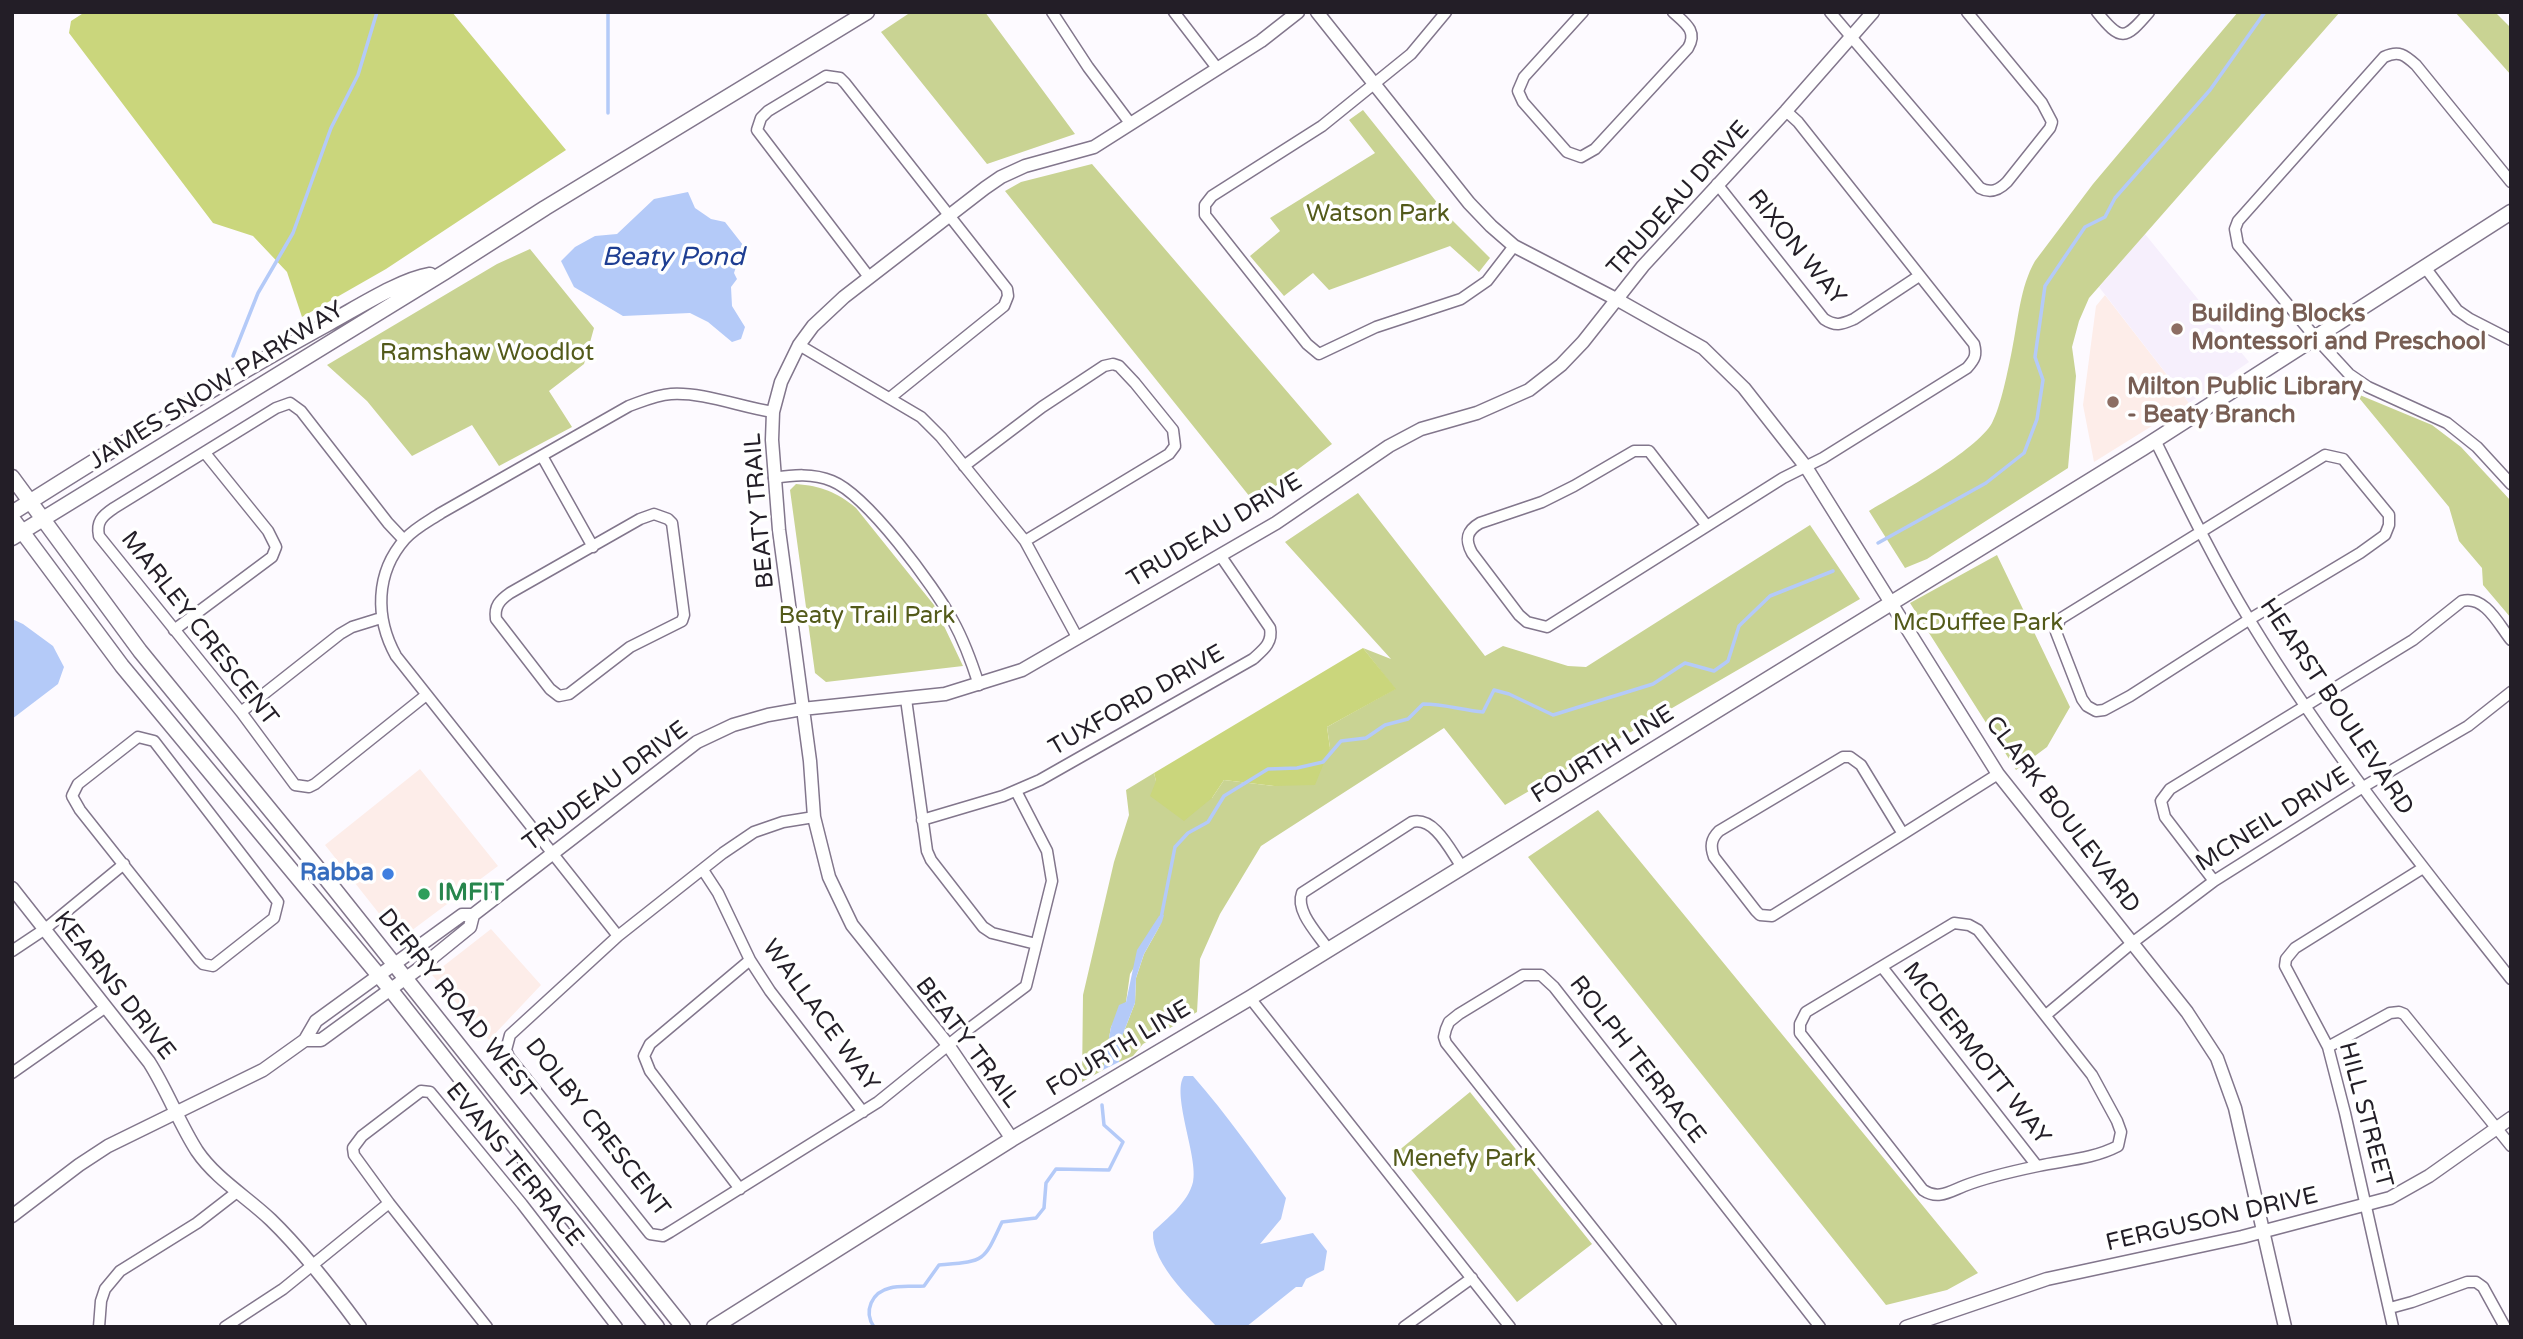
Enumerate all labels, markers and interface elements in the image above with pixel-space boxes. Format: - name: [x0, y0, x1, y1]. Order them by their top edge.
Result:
- street label: TRUDEAU DRIVE: [1602, 115, 1756, 283]
- street label: RIXON WAY: [1741, 184, 1851, 312]
- park label: Watson Park: [1306, 201, 1450, 229]
- water label: Beaty Pond: [602, 242, 744, 274]
- street label: JAMES SNOW PARKWAY: [84, 296, 350, 476]
- place label: Building Blocks Montessori and Preschool: [2191, 301, 2486, 357]
- marker: Building Blocks Montessori and Preschool: [2169, 321, 2185, 337]
- park label: Ramshaw Woodlot: [380, 340, 594, 368]
- place label: Milton Public Library - Beaty Branch: [2127, 374, 2363, 430]
- marker: Milton Public Library - Beaty Branch: [2105, 394, 2121, 410]
- street label: BEATY TRAIL: [739, 432, 781, 590]
- street label: TRUDEAU DRIVE: [1122, 467, 1308, 595]
- street label: MARLEY CRESCENT: [114, 526, 284, 732]
- street label: HEARST BOULEVARD: [2253, 593, 2419, 821]
- park label: Beaty Trail Park: [779, 603, 955, 631]
- park label: McDuffee Park: [1893, 610, 2063, 638]
- street label: TUXFORD DRIVE: [1044, 639, 1230, 763]
- street label: FOURTH LINE: [1526, 700, 1680, 810]
- street label: CLARK BOULEVARD: [1978, 711, 2146, 919]
- street label: TRUDEAU DRIVE: [518, 716, 694, 858]
- street label: MCNEIL DRIVE: [2191, 761, 2355, 879]
- place label: Rabba: [300, 860, 374, 888]
- marker: Rabba: [380, 866, 396, 882]
- place label: IMFIT: [438, 880, 504, 908]
- marker: IMFIT: [416, 886, 432, 902]
- street label: DERRY ROAD WEST: [371, 903, 541, 1105]
- street label: KEARNS DRIVE: [47, 906, 181, 1066]
- street label: WALLACE WAY: [755, 934, 885, 1098]
- street label: MCDERMOTT WAY: [1896, 957, 2056, 1151]
- street label: ROLPH TERRACE: [1563, 971, 1711, 1149]
- street label: BEATY TRAIL: [909, 972, 1025, 1114]
- street label: FOURTH LINE: [1042, 995, 1196, 1103]
- street label: DOLBY CRESCENT: [518, 1033, 676, 1223]
- street label: HILL STREET: [2332, 1039, 2398, 1191]
- street label: EVANS TERRACE: [439, 1077, 589, 1253]
- park label: Menefy Park: [1392, 1146, 1536, 1174]
- street label: FERGUSON DRIVE: [2103, 1182, 2321, 1258]

